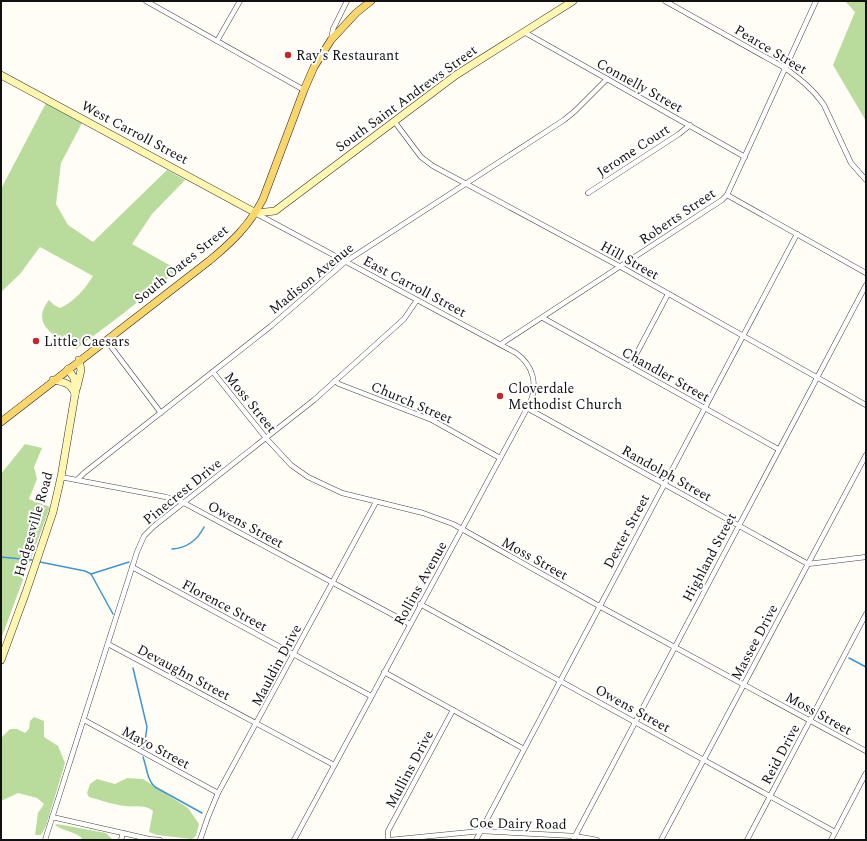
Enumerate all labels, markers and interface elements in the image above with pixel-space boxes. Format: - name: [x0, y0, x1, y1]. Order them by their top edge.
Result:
- street label: Pearce Street: [730, 19, 811, 79]
- street label: South Saint Andrews Street: [331, 40, 482, 157]
- place label: Ray's Restaurant: [296, 45, 399, 66]
- marker: Ray's Restaurant: [283, 50, 293, 60]
- street label: Connelly Street: [593, 53, 687, 118]
- street label: West Carroll Street: [77, 95, 192, 170]
- street label: Jerome Court: [593, 119, 674, 182]
- street label: Roberts Street: [635, 183, 720, 250]
- street label: South Oates Street: [130, 220, 233, 309]
- street label: Hill Street: [597, 236, 663, 285]
- street label: Madison Avenue: [264, 237, 358, 319]
- street label: East Carroll Street: [359, 250, 470, 323]
- place label: Little Caesars: [44, 331, 130, 352]
- marker: Little Caesars: [31, 336, 41, 346]
- street label: Chandler Street: [618, 342, 714, 407]
- street label: Moss Street: [219, 367, 282, 437]
- street label: Church Street: [368, 376, 456, 429]
- place label: Cloverdale Methodist Church: [508, 378, 622, 415]
- marker: Cloverdale Methodist Church: [495, 391, 505, 401]
- street label: Randolph Street: [618, 440, 716, 507]
- street label: Pinecrest Drive: [138, 453, 226, 530]
- street label: Hodgesville Road: [8, 469, 59, 579]
- street label: Dexter Street: [598, 490, 655, 572]
- street label: Owens Street: [204, 496, 288, 553]
- street label: Highland Street: [677, 509, 742, 606]
- street label: Moss Street: [498, 532, 572, 585]
- street label: Rollins Avenue: [389, 537, 452, 629]
- street label: Florence Street: [178, 574, 271, 637]
- street label: Massee Drive: [726, 600, 783, 684]
- street label: Mauldin Drive: [246, 620, 307, 710]
- street label: Devaughn Street: [133, 639, 234, 706]
- street label: Owens Street: [591, 679, 674, 738]
- street label: Moss Street: [782, 687, 856, 740]
- street label: Reid Drive: [756, 720, 805, 788]
- street label: Mayo Street: [118, 721, 194, 774]
- street label: Mullins Drive: [380, 726, 439, 812]
- street label: Coe Dairy Road: [469, 812, 567, 835]

